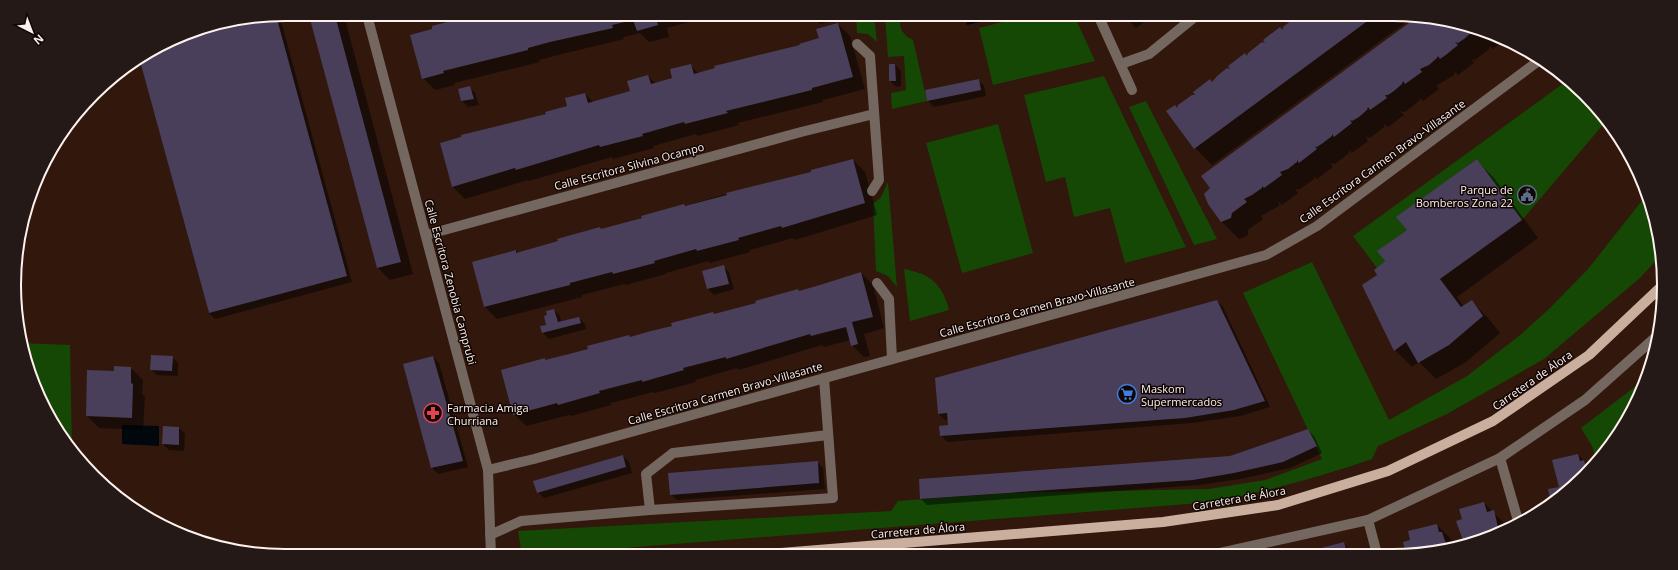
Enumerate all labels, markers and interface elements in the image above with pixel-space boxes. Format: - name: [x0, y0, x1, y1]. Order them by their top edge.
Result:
- north arrow: [12, 12, 52, 52]
- text: N: [31, 31, 47, 48]
- street label: Calle Escritora Carmen Bravo-Villasante: [1296, 96, 1468, 226]
- street label: Calle Escritora Silvina Ocampo: [552, 139, 706, 193]
- place label: Parque de Bomberos Zona 22: [1416, 182, 1513, 210]
- public building icon: Parque de Bomberos Zona 22: [1516, 184, 1538, 206]
- street label: Calle Escritora Zenobia Camprubi: [422, 198, 480, 366]
- street label: Calle Escritora Carmen Bravo-Villasante: [938, 274, 1136, 340]
- street label: Carretera de Álora: [1489, 347, 1575, 413]
- street label: Calle Escritora Carmen Bravo-Villasante: [626, 358, 824, 428]
- place label: Maskom Supermercados: [1141, 381, 1222, 409]
- supermarket icon: Maskom Supermercados: [1116, 383, 1138, 405]
- place label: Farmacia Amiga Churriana: [447, 400, 529, 428]
- pharmacy icon: Farmacia Amiga Churriana: [422, 402, 444, 424]
- street label: Carretera de Álora: [1191, 482, 1287, 514]
- street label: Carretera de Álora: [870, 518, 966, 542]

